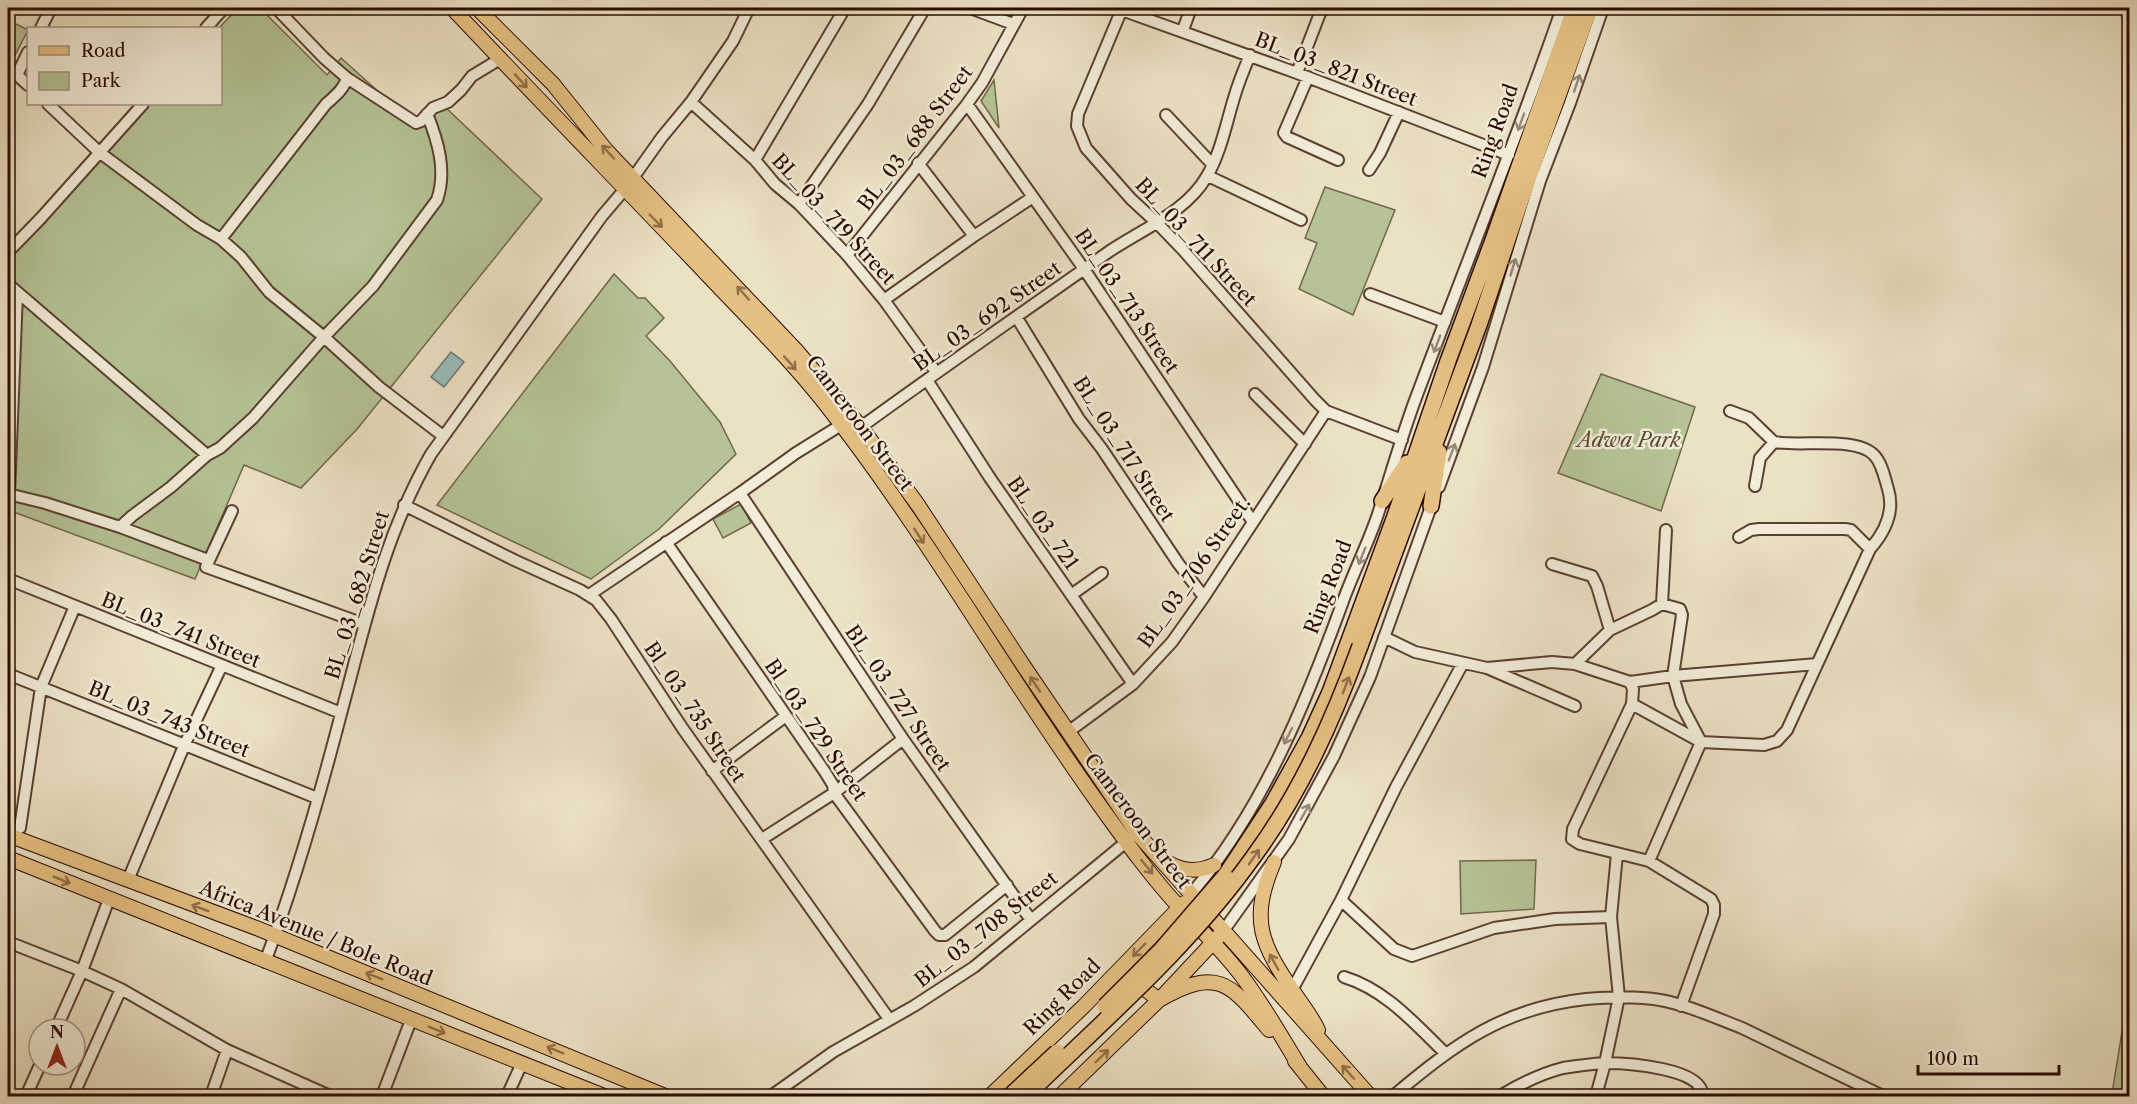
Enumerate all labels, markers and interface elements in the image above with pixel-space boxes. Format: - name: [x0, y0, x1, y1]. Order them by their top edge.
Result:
- legend: [27, 27, 222, 105]
- street label: BL_03_821 Street: [1251, 27, 1421, 111]
- text: Road: [81, 40, 126, 62]
- street label: BL_03_688 Street: [853, 61, 977, 215]
- text: Park: [81, 70, 122, 92]
- one-way arrow: [513, 73, 527, 88]
- one-way arrow: [1572, 74, 1583, 93]
- street label: Ring Road: [1467, 81, 1523, 181]
- one-way arrow: [1514, 112, 1525, 131]
- one-way arrow: [602, 145, 616, 160]
- street label: BL_03_719 Street: [767, 149, 901, 289]
- street label: BL_03_711 Street: [1130, 173, 1262, 311]
- one-way arrow: [649, 214, 663, 229]
- street label: BL_03_713 Street: [1070, 224, 1184, 378]
- street label: BL_03_692 Street: [908, 256, 1066, 376]
- one-way arrow: [1508, 258, 1519, 277]
- one-way arrow: [736, 286, 750, 301]
- one-way arrow: [1431, 334, 1442, 352]
- street label: Cameroon Street: [801, 351, 919, 495]
- one-way arrow: [783, 355, 797, 370]
- street label: BL_03_717 Street: [1068, 372, 1180, 526]
- park label: Adwa Park: [1574, 428, 1681, 452]
- one-way arrow: [1448, 443, 1459, 462]
- street label: BL_03_721: [1002, 472, 1084, 575]
- street label: BL_03_706 Street.: [1133, 492, 1255, 652]
- street label: BL_03_682 Street: [320, 508, 394, 682]
- one-way arrow: [913, 527, 925, 544]
- street label: Ring Road: [1299, 537, 1357, 637]
- one-way arrow: [1356, 546, 1367, 565]
- street label: BL_03_741 Street: [98, 587, 264, 673]
- street label: BL_03_727 Street: [840, 620, 956, 776]
- street label: Bl_03_735 Street: [639, 637, 751, 787]
- street label: Bl_03_729 Street: [760, 654, 872, 806]
- street label: BL_03_743 Street: [85, 676, 253, 762]
- one-way arrow: [1029, 676, 1041, 693]
- one-way arrow: [1341, 676, 1352, 695]
- one-way arrow: [1281, 727, 1293, 745]
- street label: Cameroon Street: [1079, 749, 1197, 893]
- one-way arrow: [1299, 804, 1311, 821]
- one-way arrow: [1248, 849, 1260, 865]
- one-way arrow: [1140, 859, 1153, 875]
- street label: BL_03_708 Street: [910, 866, 1062, 992]
- one-way arrow: [52, 875, 71, 886]
- street label: Africa Avenue / Bole Road: [195, 875, 436, 991]
- one-way arrow: [192, 902, 210, 913]
- one-way arrow: [1131, 942, 1146, 957]
- street label: Ring Road: [1019, 954, 1105, 1040]
- one-way arrow: [1268, 954, 1280, 971]
- one-way arrow: [365, 970, 384, 981]
- north arrow: [27, 1017, 87, 1077]
- text: N: [50, 1022, 64, 1042]
- one-way arrow: [427, 1025, 446, 1036]
- scale bar: [1918, 1038, 2059, 1076]
- one-way arrow: [546, 1044, 565, 1055]
- one-way arrow: [1095, 1048, 1110, 1063]
- text: 100 m: [1927, 1048, 1979, 1070]
- one-way arrow: [1341, 1065, 1355, 1080]

